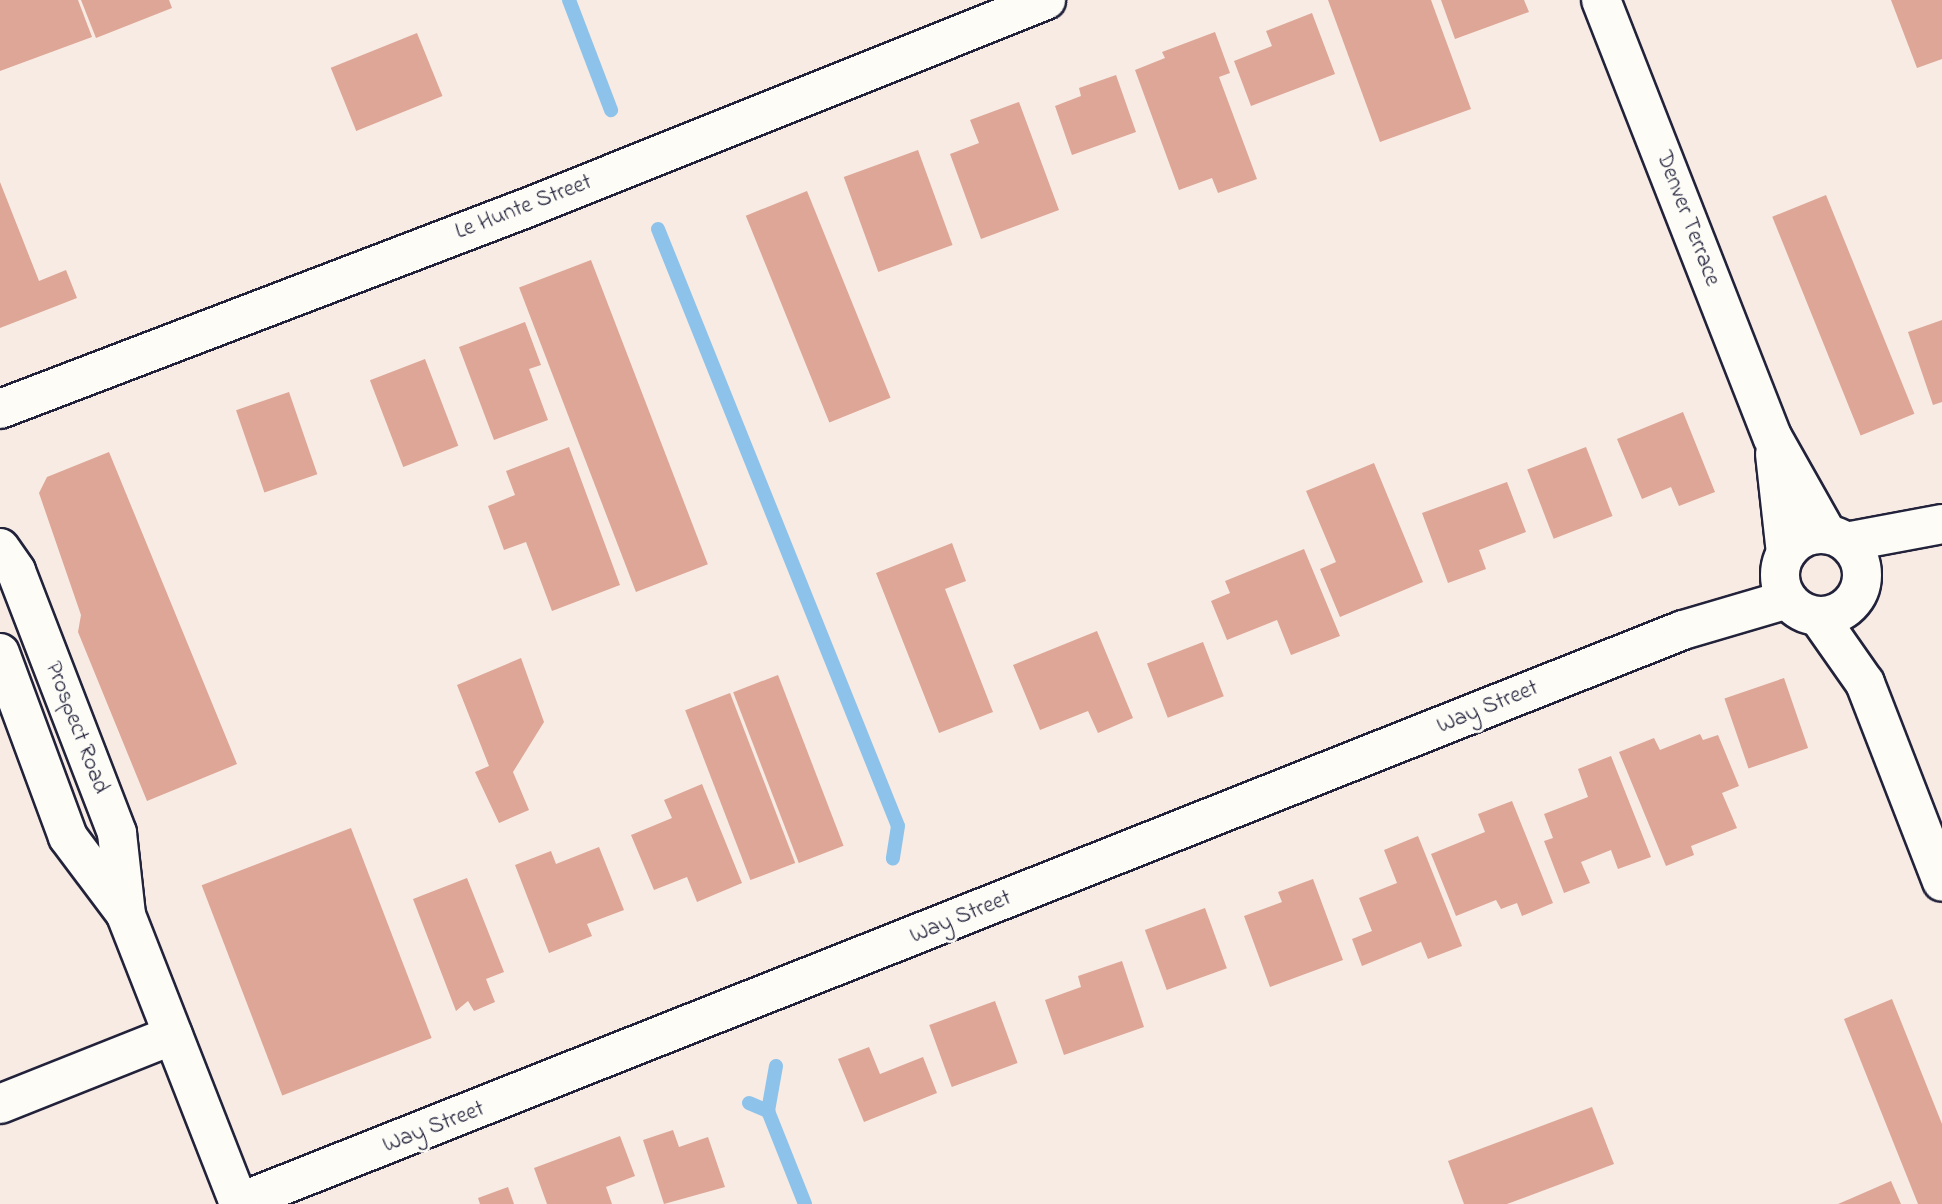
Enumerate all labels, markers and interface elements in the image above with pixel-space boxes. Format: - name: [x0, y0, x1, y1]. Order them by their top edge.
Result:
- street label: Denver Terrace: [1649, 148, 1725, 290]
- street label: Le Hunte Street: [452, 169, 596, 247]
- street label: Prospect Road: [38, 658, 114, 798]
- street label: Way Street: [1433, 675, 1543, 741]
- street label: Way Street: [906, 885, 1016, 951]
- street label: Way Street: [379, 1096, 489, 1160]

